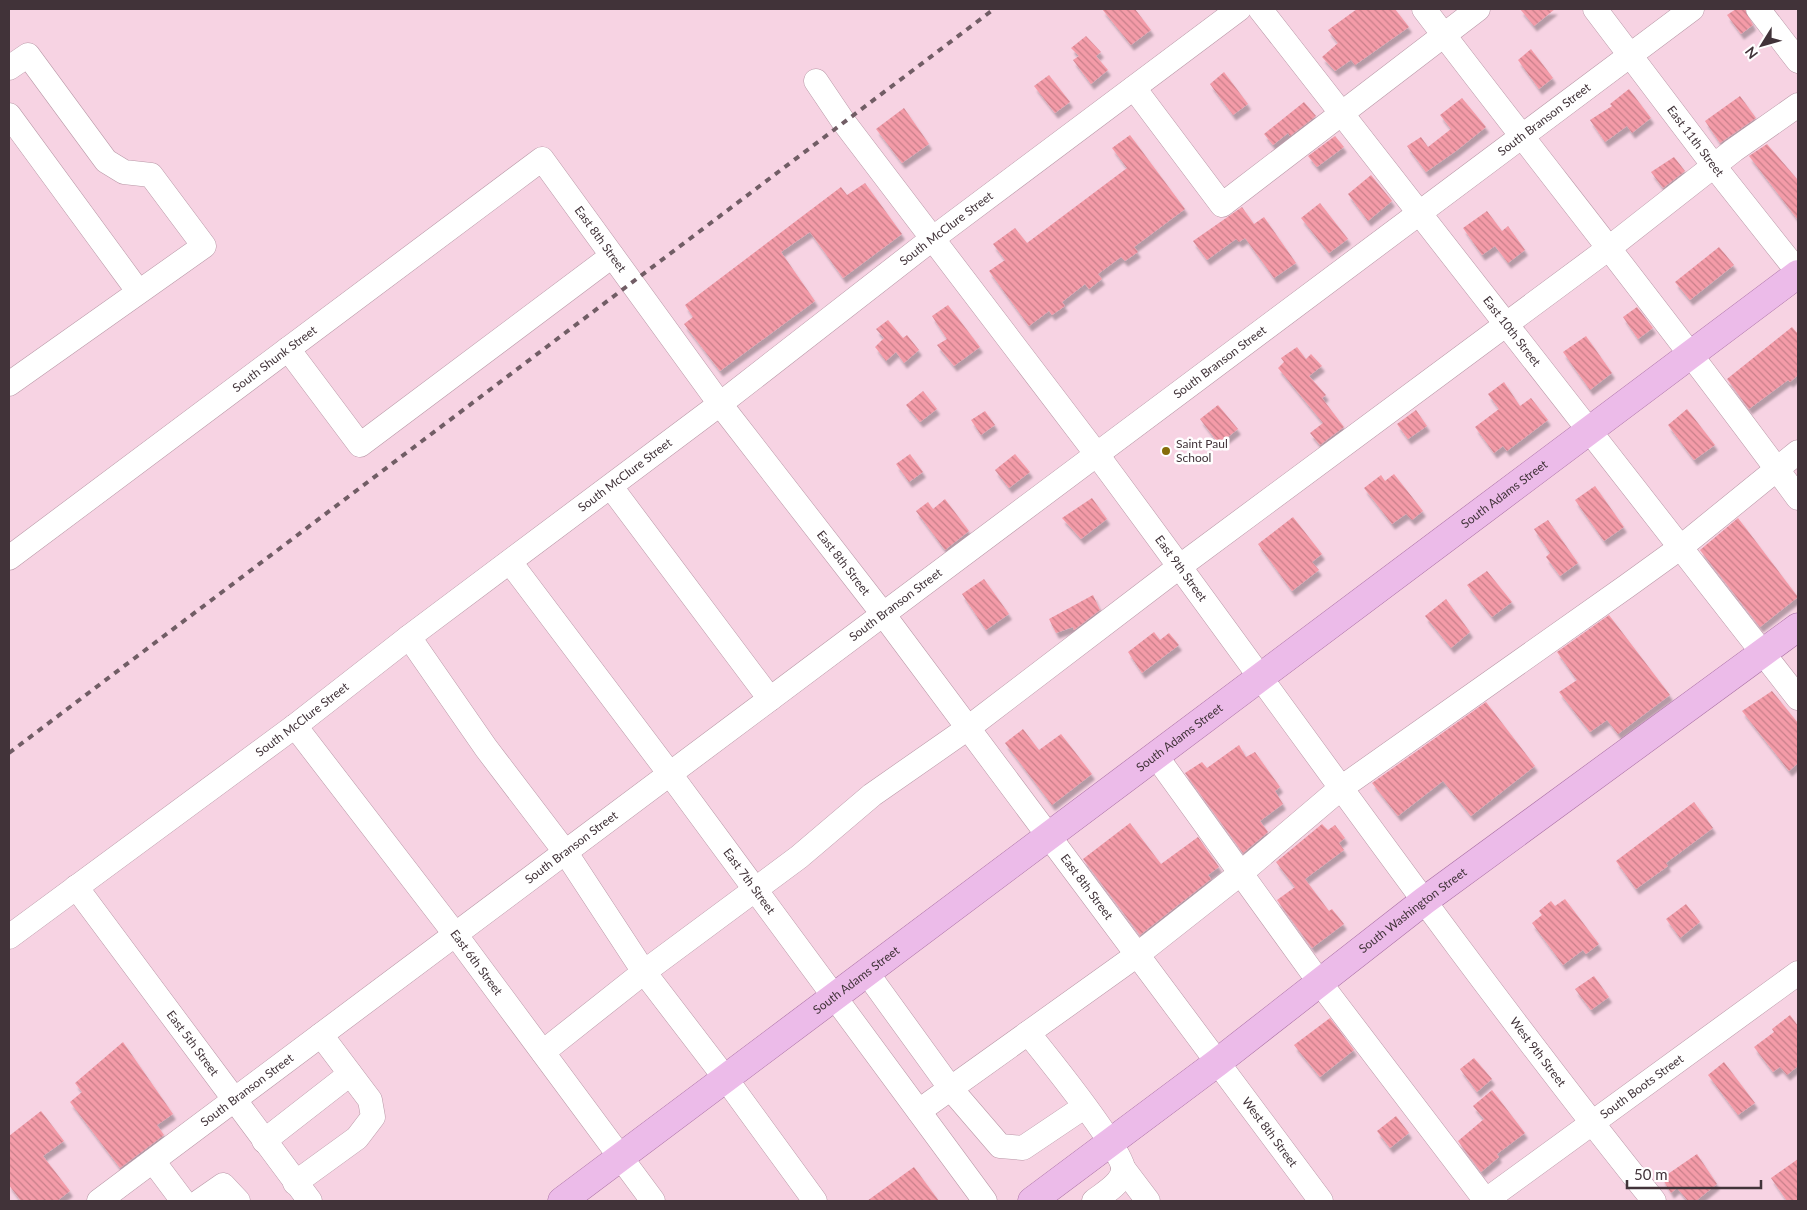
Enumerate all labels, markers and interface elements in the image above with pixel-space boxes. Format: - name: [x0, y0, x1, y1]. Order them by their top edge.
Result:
- north arrow: [1737, 20, 1787, 70]
- text: N: [1741, 44, 1761, 63]
- street label: South Branson Street: [1495, 79, 1594, 159]
- street label: East 11th Street: [1664, 103, 1728, 180]
- street label: South McClure Street: [896, 188, 996, 268]
- street label: East 8th Street: [572, 203, 630, 276]
- street label: East 10th Street: [1480, 293, 1545, 370]
- street label: South Shunk Street: [229, 322, 320, 395]
- street label: South Branson Street: [1170, 322, 1270, 401]
- street label: South McClure Street: [575, 434, 675, 515]
- place label: Saint Paul School: [1176, 436, 1228, 465]
- marker: Saint Paul School: [1160, 445, 1172, 457]
- street label: South Adams Street: [1458, 456, 1551, 531]
- street label: East 8th Street: [814, 527, 874, 599]
- street label: East 9th Street: [1152, 532, 1211, 605]
- street label: South Branson Street: [846, 564, 945, 644]
- street label: South McClure Street: [252, 678, 352, 760]
- street label: South Adams Street: [1133, 700, 1226, 775]
- street label: South Branson Street: [522, 807, 621, 887]
- street label: East 7th Street: [720, 845, 779, 917]
- street label: East 8th Street: [1058, 851, 1117, 923]
- street label: South Washington Street: [1356, 864, 1470, 956]
- street label: East 6th Street: [447, 926, 506, 999]
- street label: South Adams Street: [810, 942, 903, 1017]
- street label: East 5th Street: [164, 1007, 223, 1079]
- street label: West 9th Street: [1507, 1014, 1570, 1090]
- street label: South Branson Street: [197, 1050, 297, 1129]
- street label: South Boots Street: [1597, 1051, 1687, 1122]
- street label: West 8th Street: [1239, 1094, 1301, 1170]
- scale bar: [1627, 1158, 1761, 1190]
- text: 50 m: [1634, 1165, 1668, 1183]

